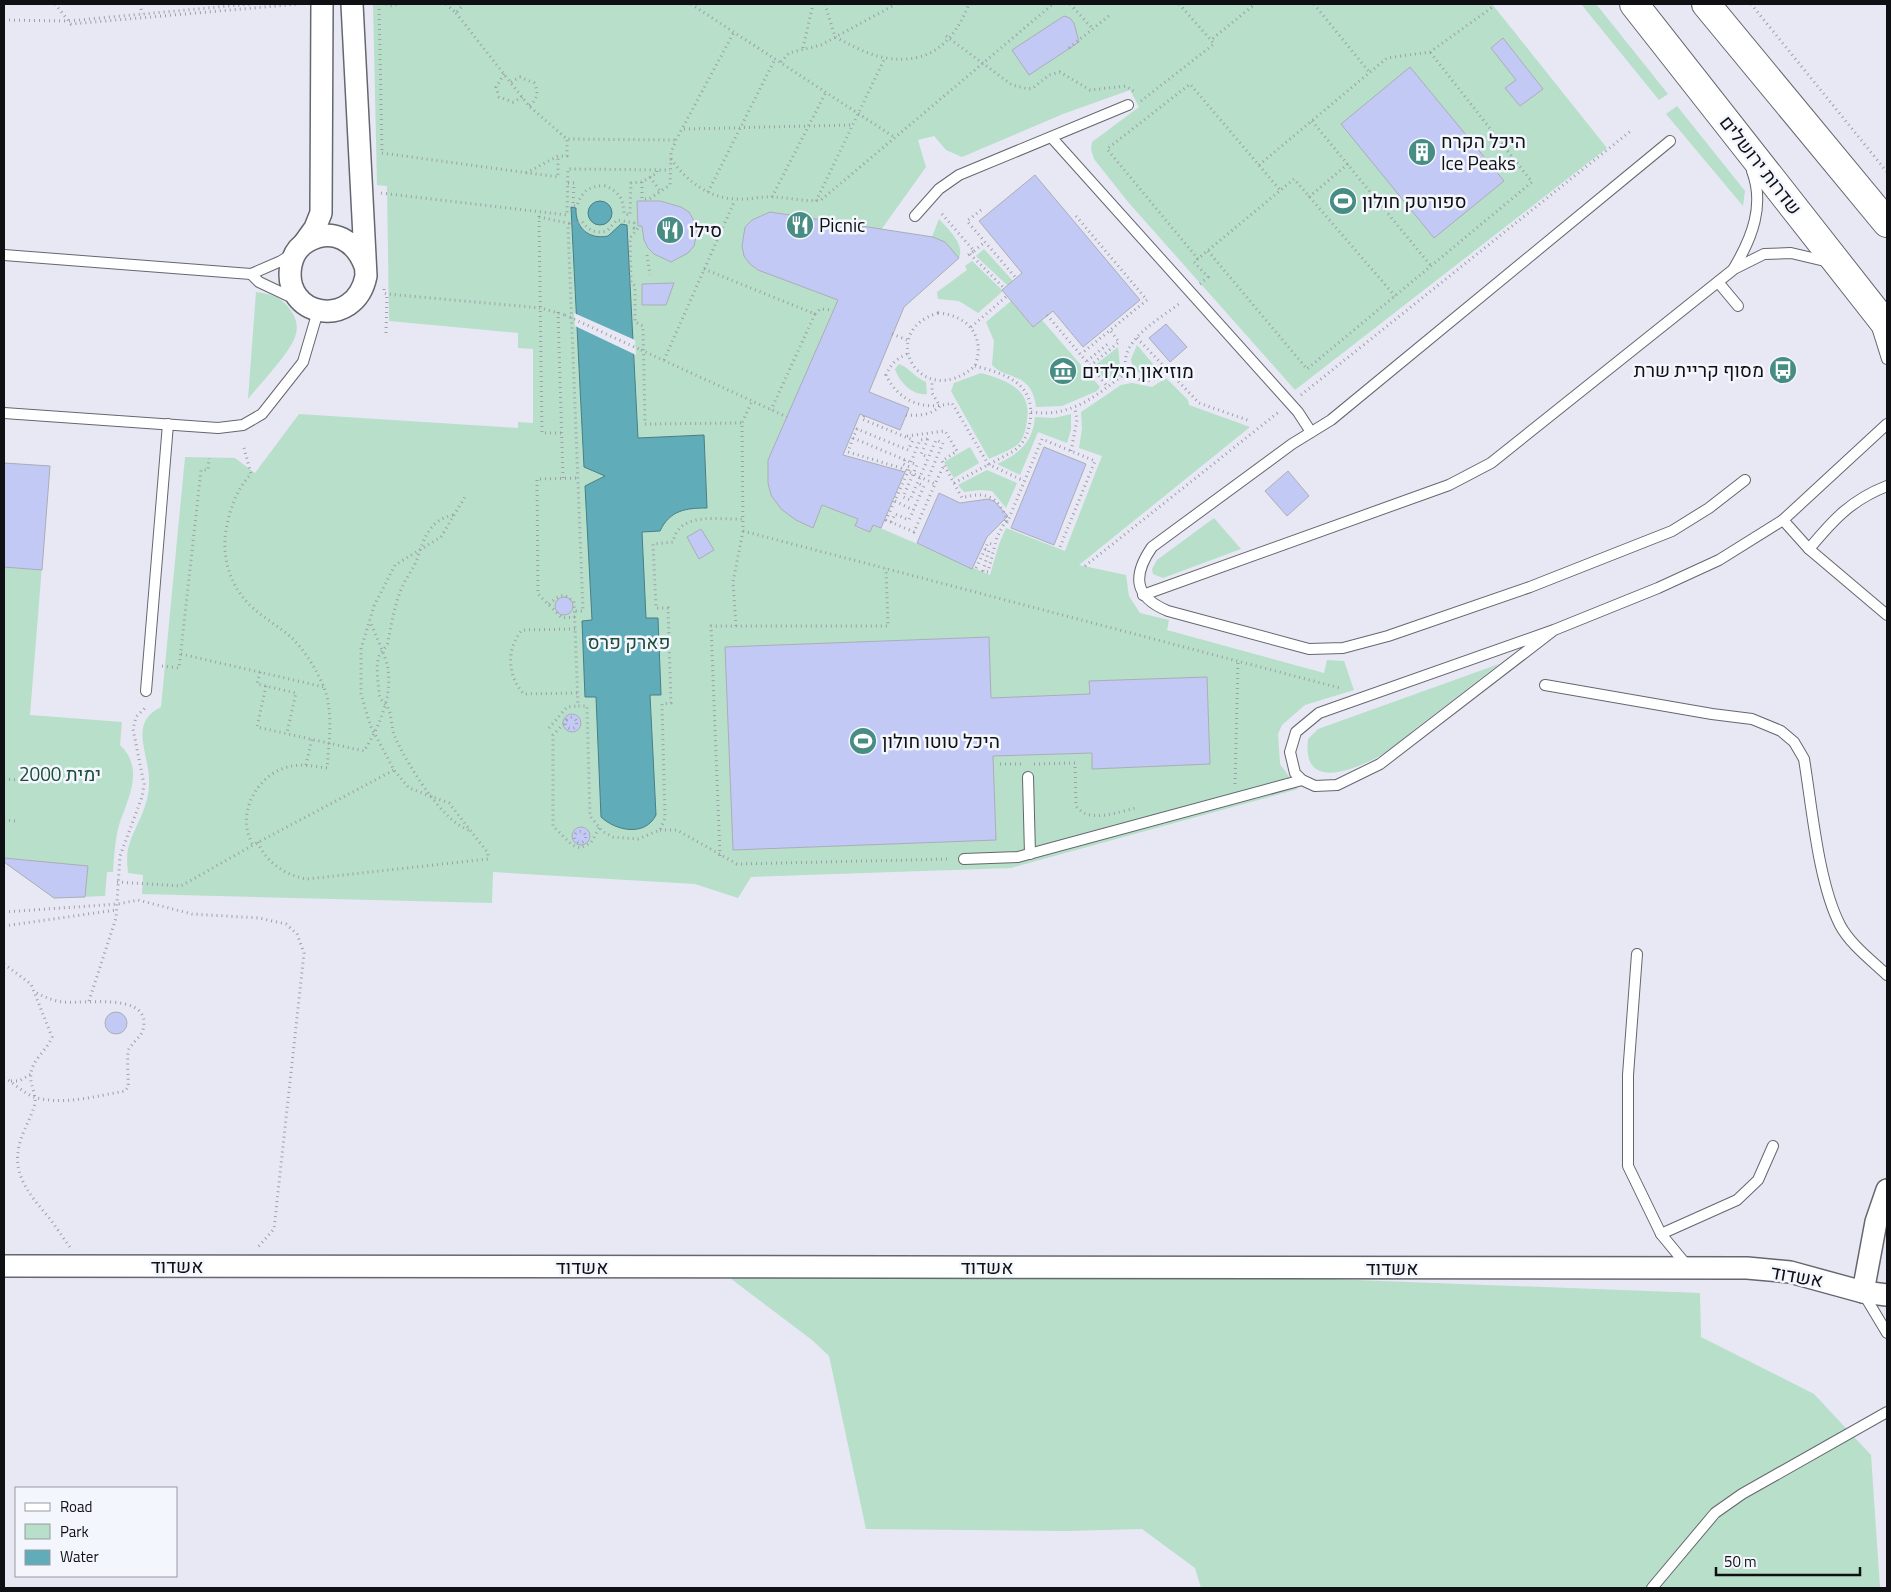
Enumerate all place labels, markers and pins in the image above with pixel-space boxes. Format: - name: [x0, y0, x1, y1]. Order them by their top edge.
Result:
- place label: היכל הקרח Ice Peaks: [1441, 126, 1526, 177]
- building icon: היכל הקרח Ice Peaks: [1407, 137, 1437, 167]
- sports icon: ספורטק חולון: [1328, 186, 1358, 216]
- place label: ספורטק חולון: [1362, 186, 1467, 215]
- restaurant icon: Picnic: [785, 210, 815, 240]
- place label: Picnic: [819, 210, 865, 239]
- restaurant icon: סילו: [655, 215, 685, 245]
- place label: סילו: [689, 215, 722, 244]
- place label: מסוף קריית שרת: [1634, 355, 1764, 384]
- bus stop icon: מסוף קריית שרת: [1768, 355, 1798, 385]
- museum icon: מוזיאון הילדים: [1048, 356, 1078, 386]
- place label: מוזיאון הילדים: [1082, 356, 1194, 385]
- sports icon: היכל טוטו חולון: [848, 726, 878, 756]
- place label: היכל טוטו חולון: [882, 726, 1000, 755]

